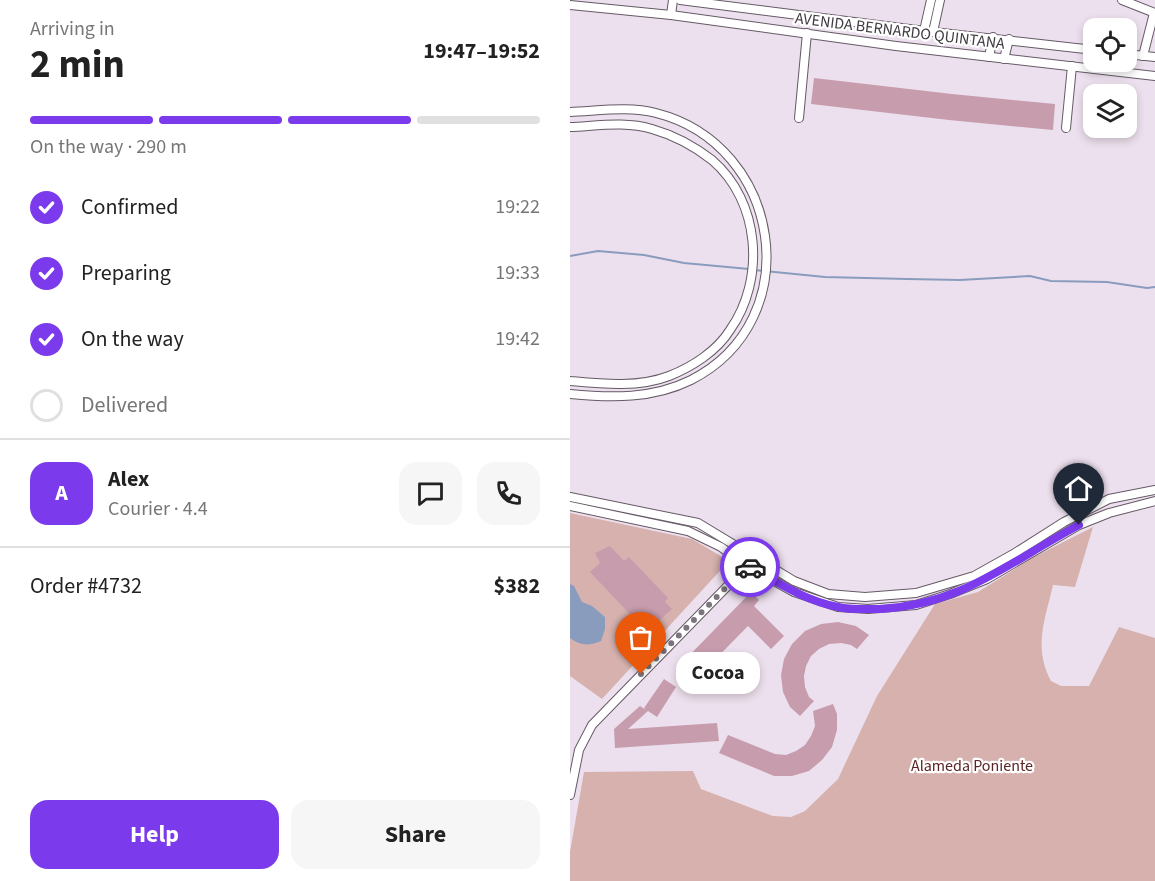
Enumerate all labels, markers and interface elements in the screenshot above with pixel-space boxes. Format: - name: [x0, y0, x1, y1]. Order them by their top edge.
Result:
- street label: AVENIDA BERNARDO QUINTANA: [794, 7, 1006, 55]
- text: Arriving in: [30, 15, 115, 43]
- map controls: [1083, 18, 1137, 138]
- button: locate: [1083, 18, 1137, 72]
- text: 19:47–19:52: [423, 35, 540, 67]
- text: 2 min: [30, 37, 125, 93]
- button: layers: [1083, 84, 1137, 138]
- text: On the way · 290 m: [30, 133, 187, 161]
- icon: check: [30, 191, 63, 224]
- text: Confirmed: [81, 191, 178, 223]
- text: 19:22: [495, 193, 540, 221]
- icon: check: [30, 257, 63, 290]
- text: Preparing: [81, 257, 171, 289]
- text: 19:33: [495, 259, 540, 287]
- icon: check: [30, 323, 63, 356]
- text: On the way: [81, 323, 184, 355]
- text: 19:42: [495, 325, 540, 353]
- text: Delivered: [81, 389, 168, 421]
- button: chat: [399, 462, 462, 525]
- button: phone: [477, 462, 540, 525]
- text: Alex: [108, 463, 149, 495]
- pin: [1053, 463, 1104, 525]
- icon: home: [1062, 472, 1095, 505]
- text: A: [55, 477, 68, 509]
- text: Courier · 4.4: [108, 495, 208, 523]
- courier: [720, 537, 780, 597]
- icon: car: [734, 551, 767, 584]
- text: Order #4732: [30, 570, 142, 602]
- text: $382: [494, 570, 540, 602]
- pin: [615, 612, 666, 674]
- icon: bag: [624, 621, 657, 654]
- callout: Cocoa: [677, 653, 761, 695]
- text: Cocoa: [692, 659, 744, 687]
- park label: Alameda Poniente: [911, 755, 1033, 777]
- button: Help: [30, 800, 279, 869]
- button: Share: [291, 800, 540, 869]

